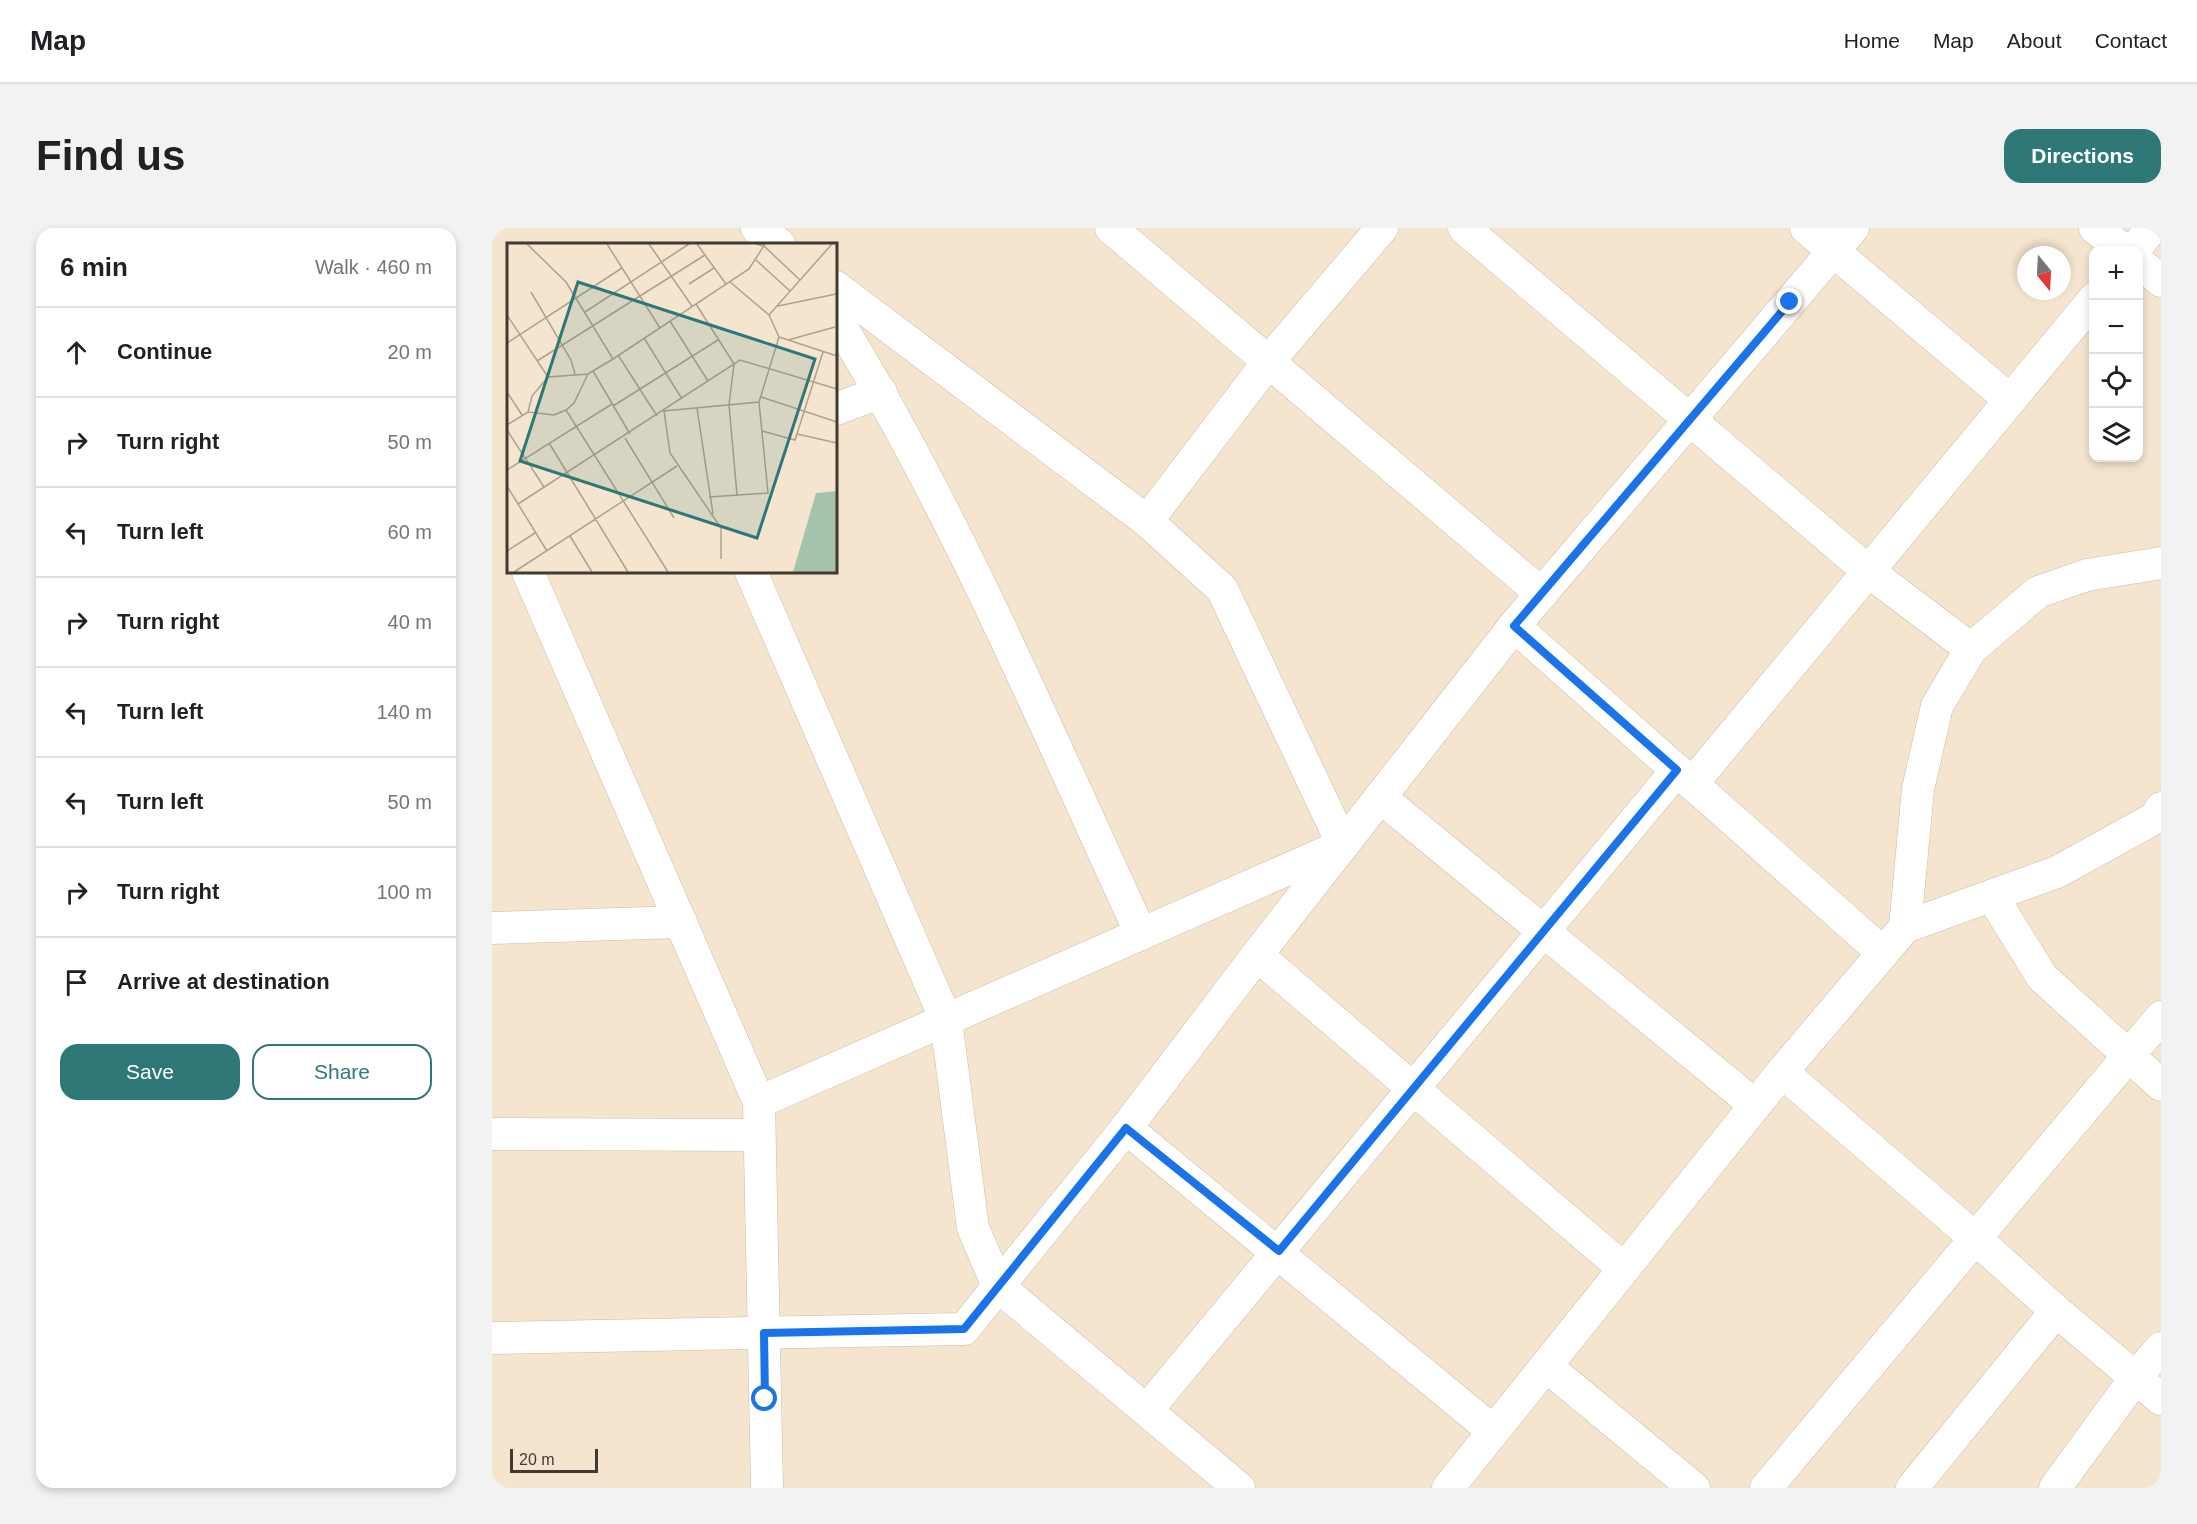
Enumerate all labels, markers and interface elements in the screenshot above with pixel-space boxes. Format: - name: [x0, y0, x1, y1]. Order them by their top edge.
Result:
- text: Map: [30, 25, 86, 56]
- text: Home: [1844, 29, 1900, 52]
- text: Map: [1933, 29, 1974, 52]
- text: About: [2007, 29, 2062, 52]
- text: Contact: [2095, 29, 2167, 52]
- button: Directions: [2004, 129, 2161, 183]
- text: Find us: [36, 132, 185, 179]
- inset map: [507, 243, 837, 573]
- north arrow: [2017, 246, 2071, 300]
- map controls: [2089, 246, 2143, 462]
- button: +: [2089, 246, 2143, 300]
- text: 6 min: [60, 252, 128, 282]
- text: Walk · 460 m: [315, 256, 432, 278]
- route end: [1776, 288, 1802, 314]
- button: −: [2089, 300, 2143, 354]
- icon: ahead: [60, 336, 93, 369]
- text: Continue: [117, 339, 212, 364]
- text: 20 m: [388, 341, 432, 363]
- button: locate: [2089, 354, 2143, 408]
- button: layers: [2089, 408, 2143, 462]
- icon: right: [60, 426, 93, 459]
- text: Turn right: [117, 429, 219, 454]
- text: 50 m: [388, 431, 432, 453]
- icon: left: [60, 516, 93, 549]
- text: Turn left: [117, 519, 203, 544]
- text: 60 m: [388, 521, 432, 543]
- icon: right: [60, 606, 93, 639]
- text: Turn right: [117, 609, 219, 634]
- text: 40 m: [388, 611, 432, 633]
- icon: left: [60, 696, 93, 729]
- text: Turn left: [117, 699, 203, 724]
- text: 140 m: [376, 701, 432, 723]
- icon: left: [60, 786, 93, 819]
- text: Turn left: [117, 789, 203, 814]
- text: 50 m: [388, 791, 432, 813]
- icon: right: [60, 876, 93, 909]
- text: Turn right: [117, 879, 219, 904]
- text: 100 m: [376, 881, 432, 903]
- icon: arrive: [60, 966, 93, 999]
- text: Arrive at destination: [117, 969, 330, 994]
- button: Save: [60, 1044, 240, 1100]
- button: Share: [252, 1044, 432, 1100]
- route start: [751, 1385, 777, 1411]
- scale bar: [510, 1446, 598, 1474]
- text: 20 m: [519, 1451, 555, 1468]

